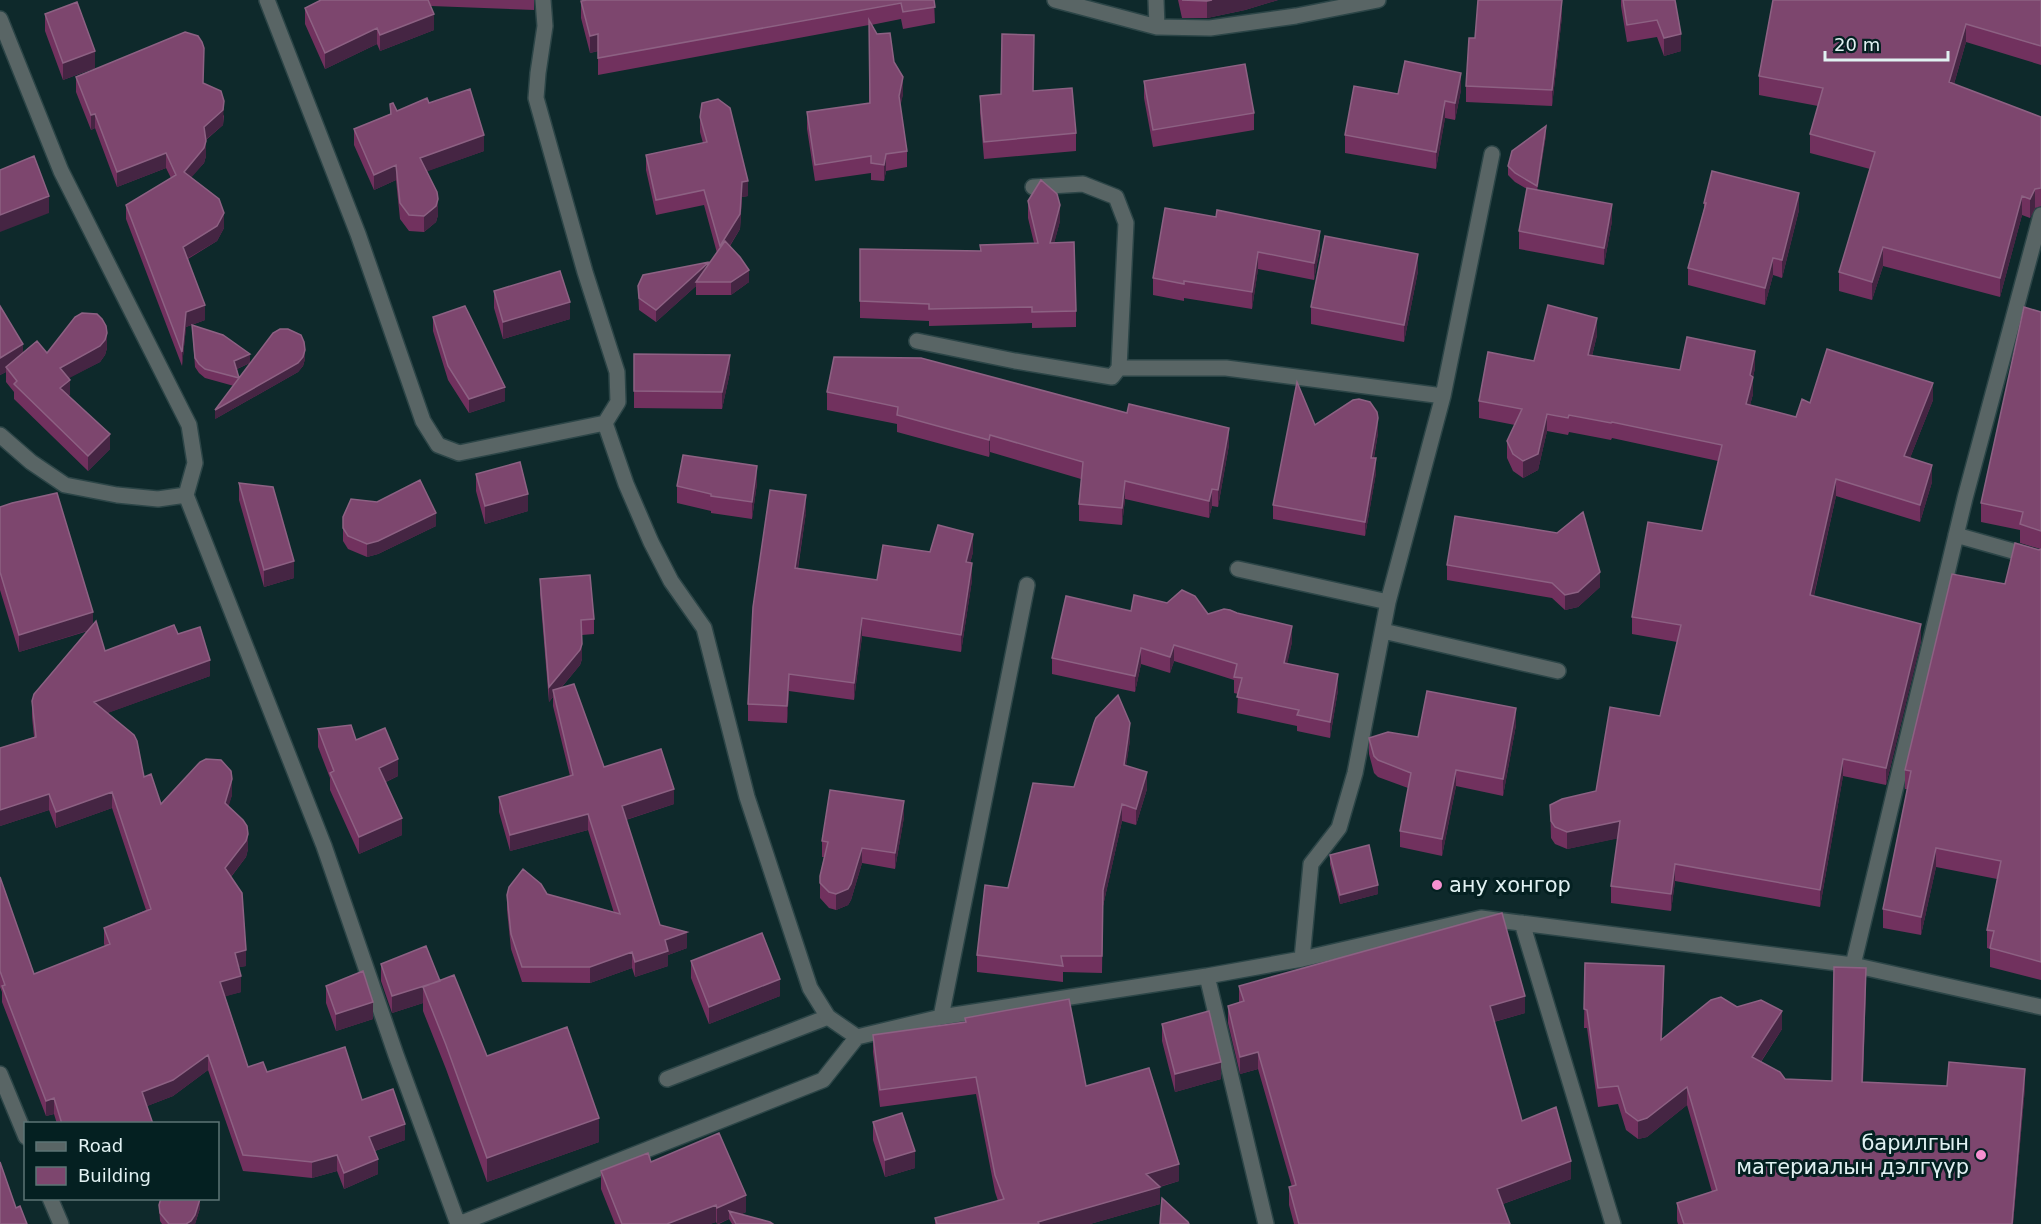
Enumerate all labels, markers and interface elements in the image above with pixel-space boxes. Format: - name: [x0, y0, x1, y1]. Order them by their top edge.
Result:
- scale bar: [1825, 24, 1948, 62]
- text: 20 m: [1834, 34, 1880, 55]
- place label: ану хонгор: [1449, 873, 1571, 897]
- marker: ану хонгор: [1430, 878, 1444, 892]
- legend: [24, 1122, 219, 1200]
- place label: барилгын материалын дэлгүүр: [1736, 1131, 1969, 1179]
- text: Road: [78, 1135, 123, 1156]
- marker: барилгын материалын дэлгүүр: [1974, 1148, 1988, 1162]
- text: Building: [78, 1165, 151, 1186]

